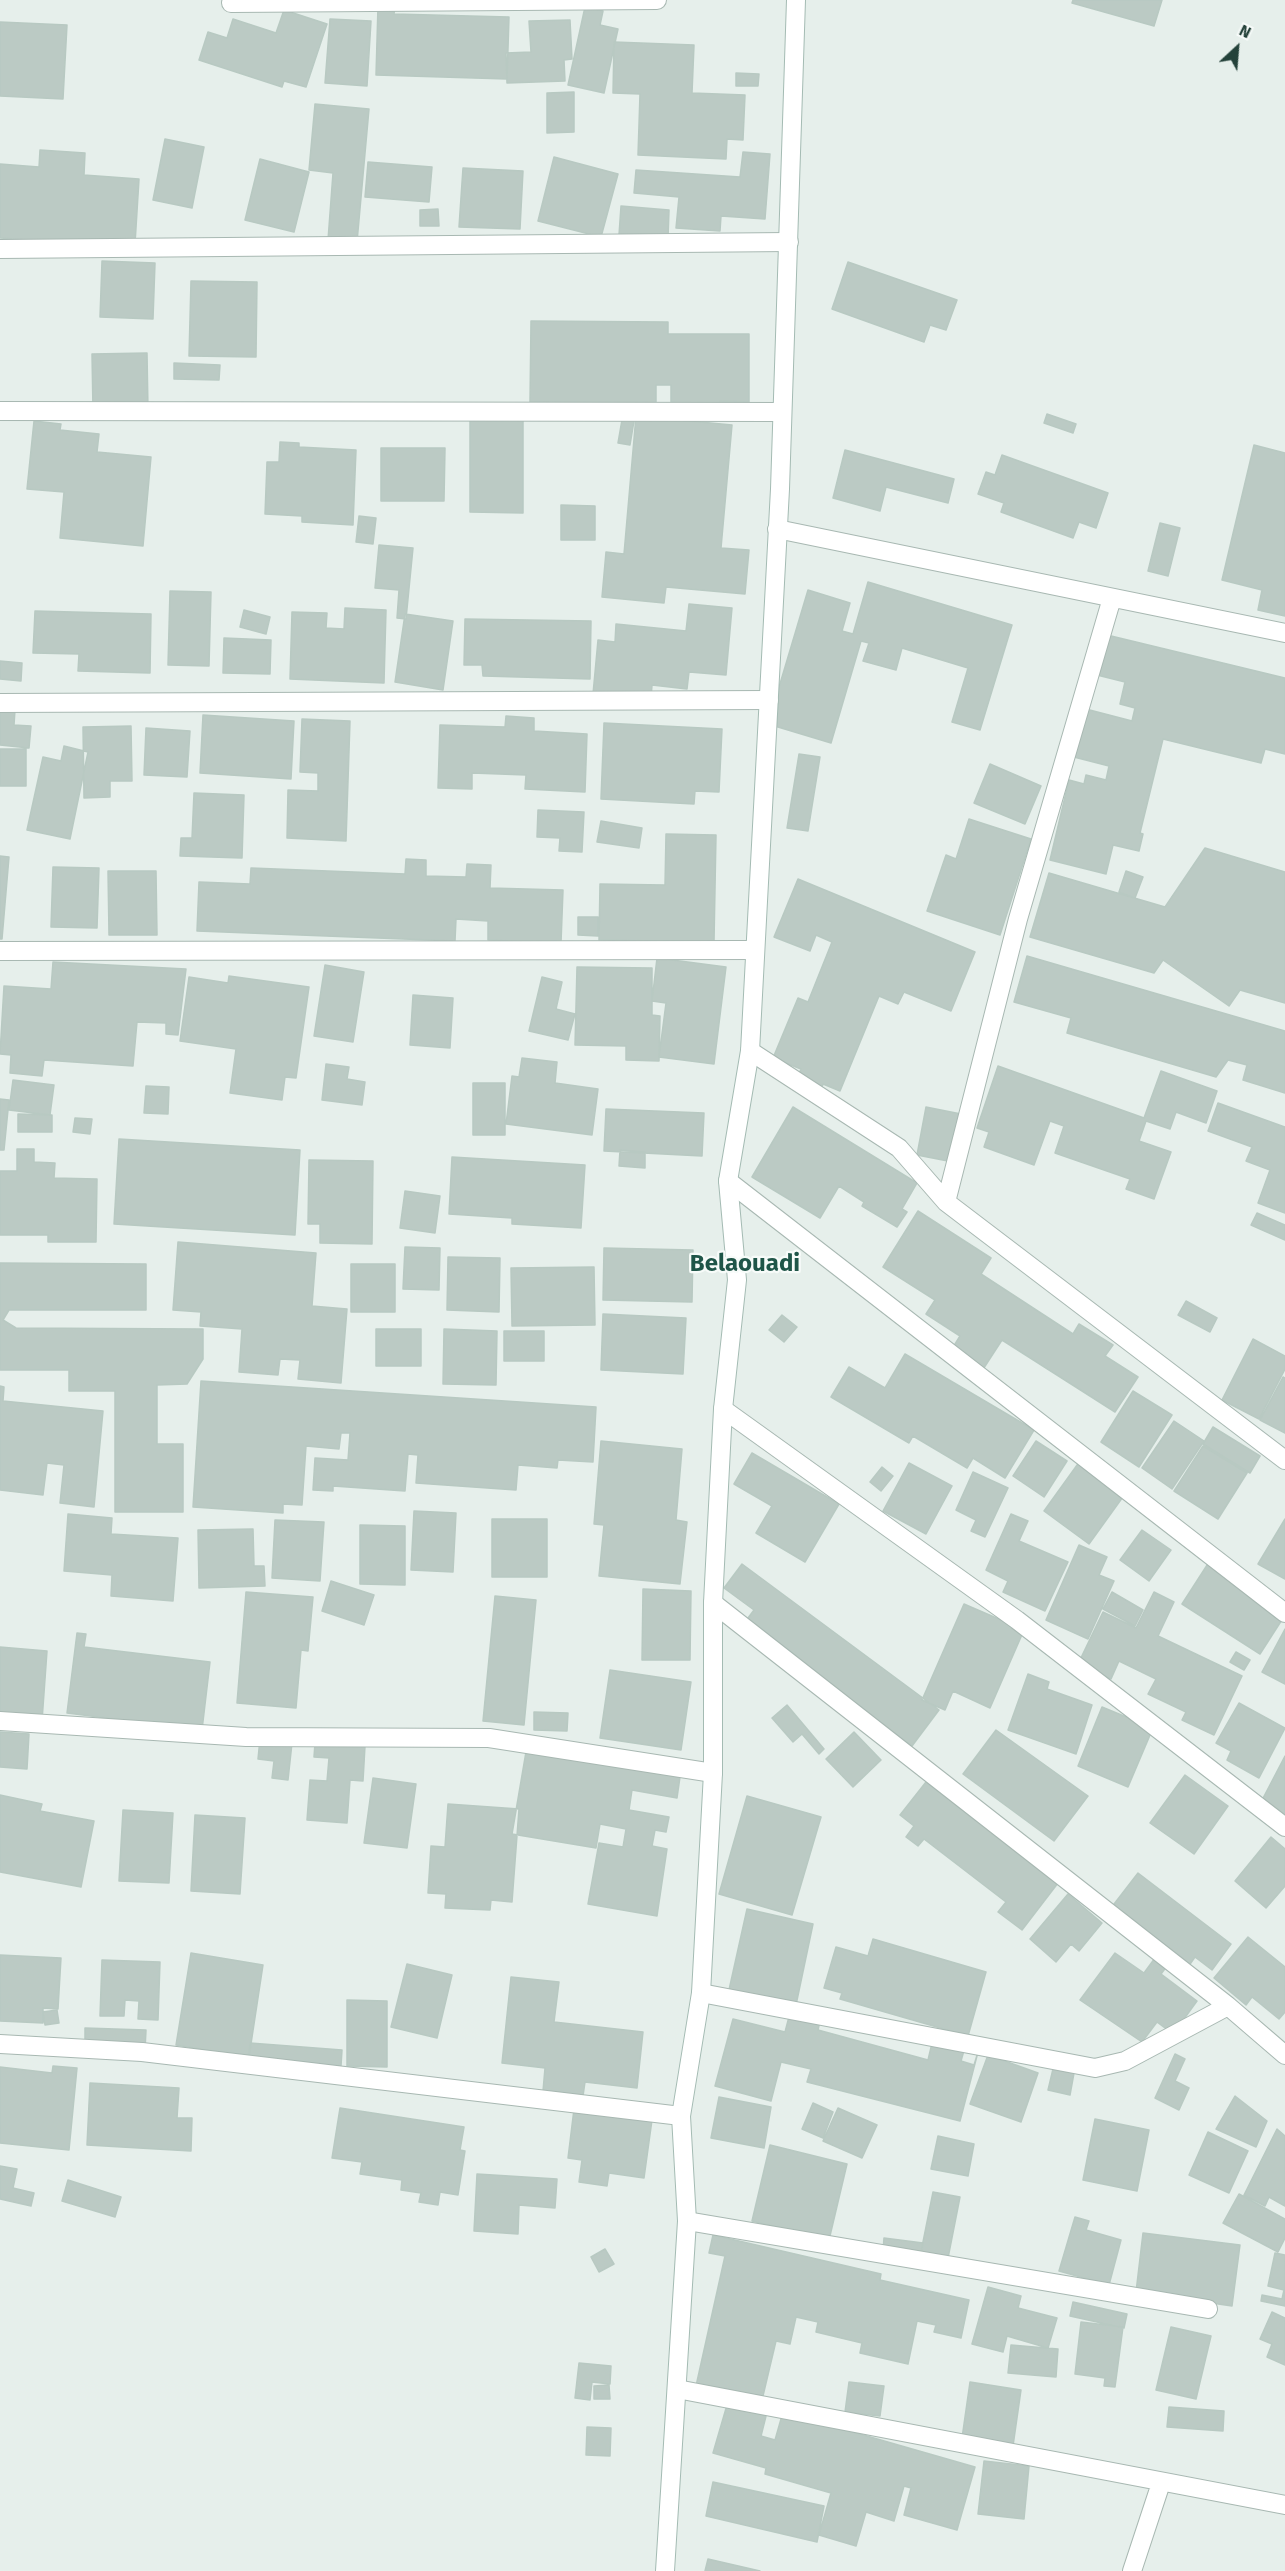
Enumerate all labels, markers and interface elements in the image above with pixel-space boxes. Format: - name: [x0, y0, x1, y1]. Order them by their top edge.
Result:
- north arrow: [1207, 18, 1267, 78]
- text: N: [1236, 21, 1254, 42]
- district label: Belaouadi: [690, 1250, 800, 1278]

